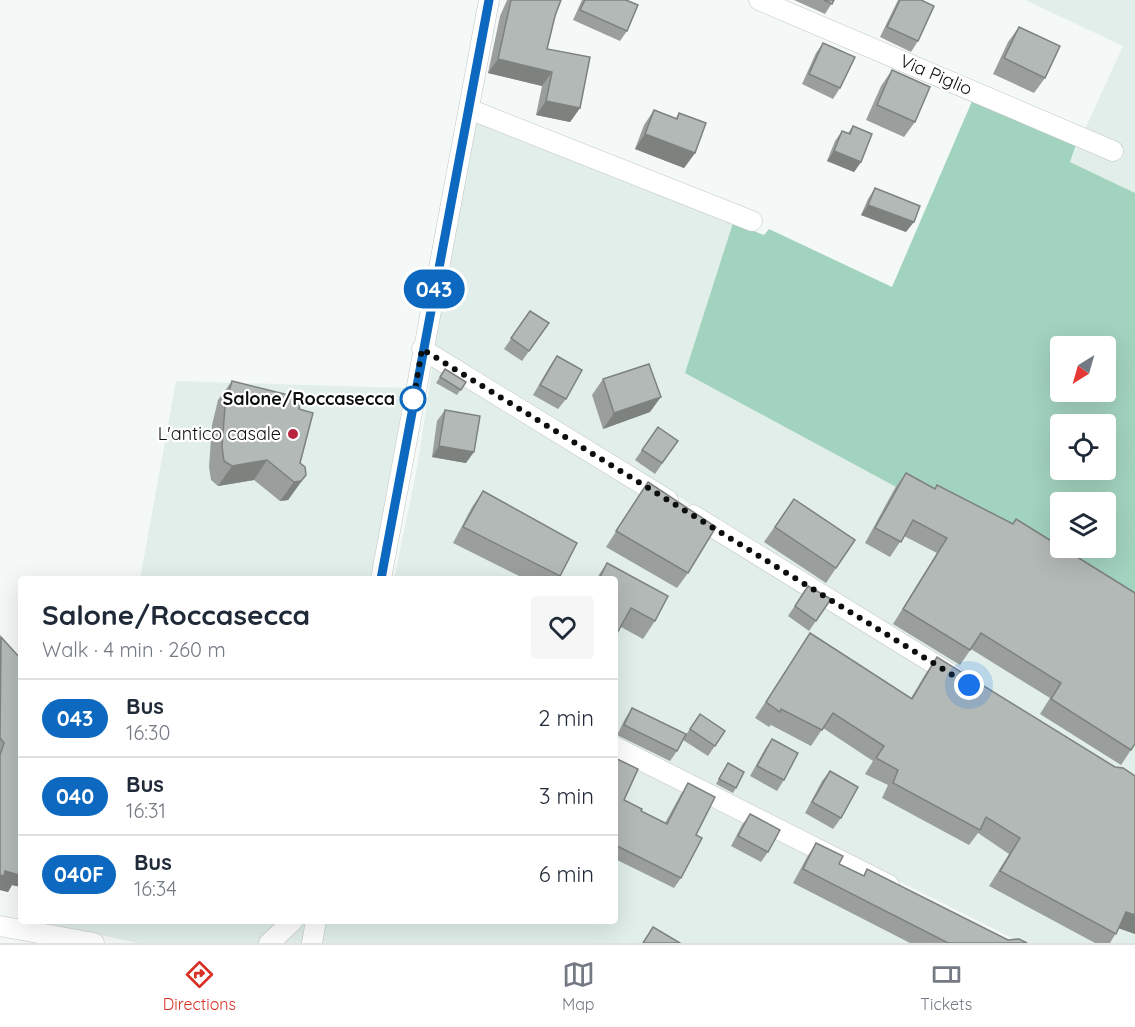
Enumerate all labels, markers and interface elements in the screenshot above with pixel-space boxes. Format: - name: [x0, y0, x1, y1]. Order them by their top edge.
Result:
- street label: Via Piglio: [897, 49, 976, 100]
- line badge: 043: [400, 270, 468, 308]
- text: 043: [416, 276, 452, 302]
- north arrow: [1050, 336, 1116, 402]
- map controls: [1050, 336, 1116, 558]
- marker: Salone/Roccasecca: [400, 386, 426, 412]
- place label: Salone/Roccasecca: [223, 387, 395, 410]
- button: locate: [1050, 414, 1116, 480]
- place label: L'antico casale: [158, 422, 281, 445]
- marker: L'antico casale: [286, 427, 300, 441]
- button: layers: [1050, 492, 1116, 558]
- button: heart: [531, 596, 594, 659]
- text: Salone/Roccasecca: [42, 597, 310, 632]
- text: Walk · 4 min · 260 m: [42, 637, 226, 662]
- your location: [954, 670, 984, 700]
- text: Bus: [126, 692, 164, 720]
- text: 2 min: [538, 704, 594, 732]
- text: 043: [57, 705, 93, 731]
- text: 16:30: [126, 720, 170, 745]
- text: Bus: [126, 770, 164, 798]
- text: 3 min: [539, 782, 594, 810]
- text: 040: [56, 783, 94, 809]
- text: 16:31: [126, 798, 166, 823]
- text: Bus: [134, 848, 172, 876]
- text: 6 min: [539, 860, 594, 888]
- text: 040F: [54, 861, 104, 887]
- text: 16:34: [134, 876, 177, 901]
- tab: Directions: [163, 958, 236, 1014]
- tab: Map: [562, 958, 595, 1014]
- tab: Tickets: [920, 958, 972, 1014]

